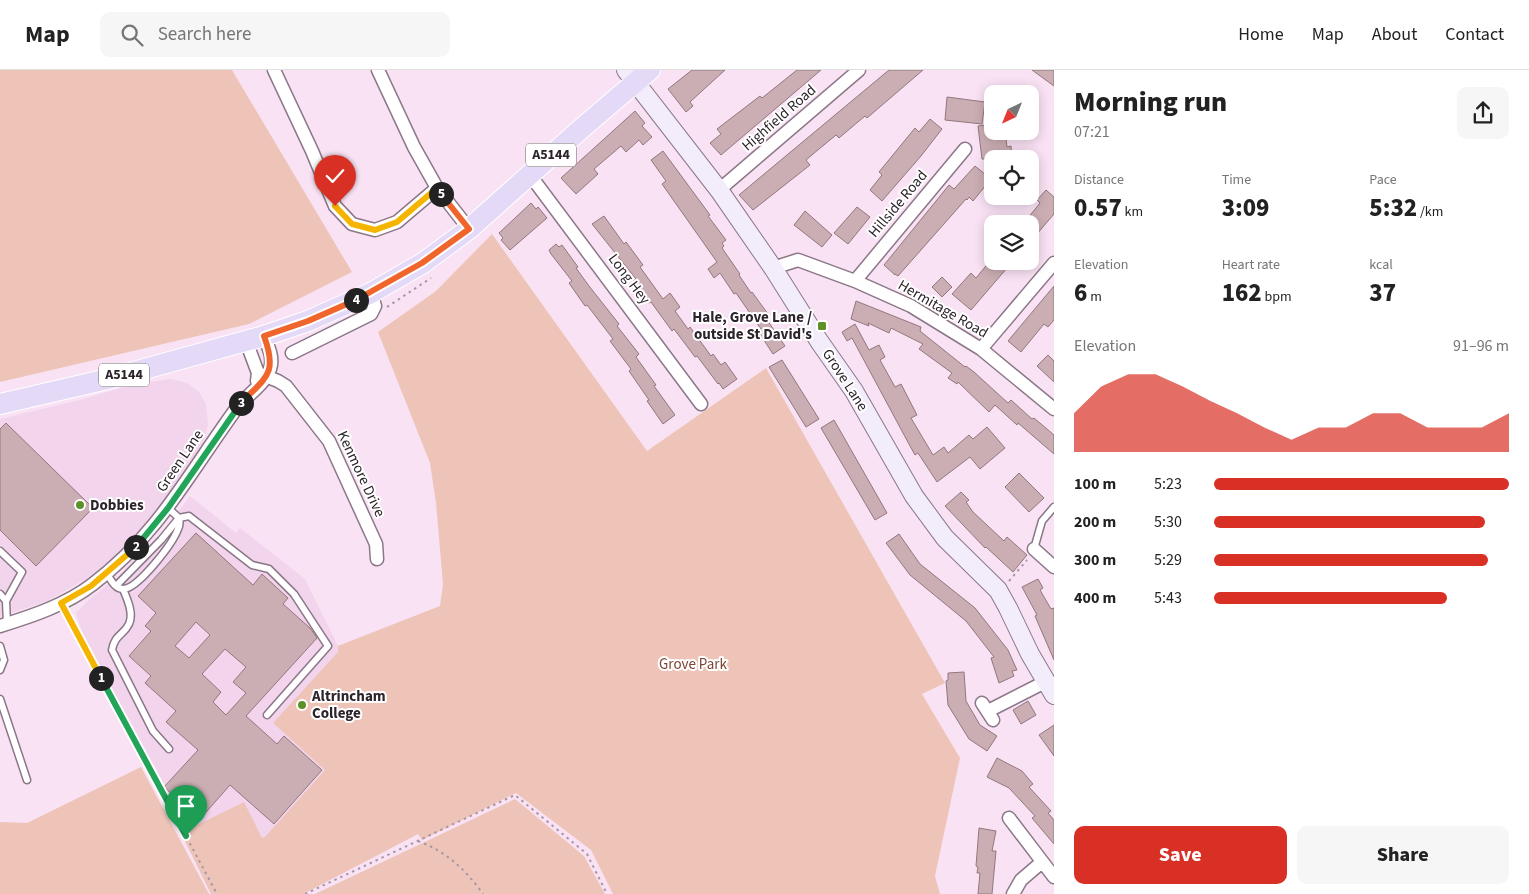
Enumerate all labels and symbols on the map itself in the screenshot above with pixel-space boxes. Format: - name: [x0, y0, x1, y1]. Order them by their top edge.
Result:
- street label: Highfield Road: [737, 80, 821, 156]
- north arrow: [984, 85, 1039, 140]
- road number: A5144: [526, 144, 576, 166]
- pin: [314, 155, 356, 206]
- street label: Hillside Road: [864, 166, 932, 242]
- pin: 5: [428, 182, 454, 206]
- street label: Long Hey: [603, 249, 655, 309]
- street label: Hermitage Road: [894, 275, 992, 343]
- pin: 4: [344, 288, 368, 312]
- place label: Hale, Grove Lane / outside St David's: [692, 307, 812, 345]
- marker: Hale, Grove Lane / outside St David's: [816, 320, 828, 332]
- street label: Grove Lane: [817, 345, 873, 415]
- road number: A5144: [99, 364, 149, 386]
- pin: 3: [228, 390, 254, 416]
- street label: Green Lane: [151, 426, 209, 496]
- street label: Kenmore Drive: [332, 428, 390, 520]
- place label: Dobbies: [90, 495, 144, 516]
- marker: Dobbies: [74, 499, 86, 511]
- pin: 2: [124, 534, 148, 560]
- park label: Grove Park: [659, 654, 727, 675]
- pin: 1: [88, 666, 114, 690]
- place label: Altrincham College: [311, 686, 386, 724]
- marker: Altrincham College: [296, 699, 308, 711]
- pin: [165, 785, 207, 836]

